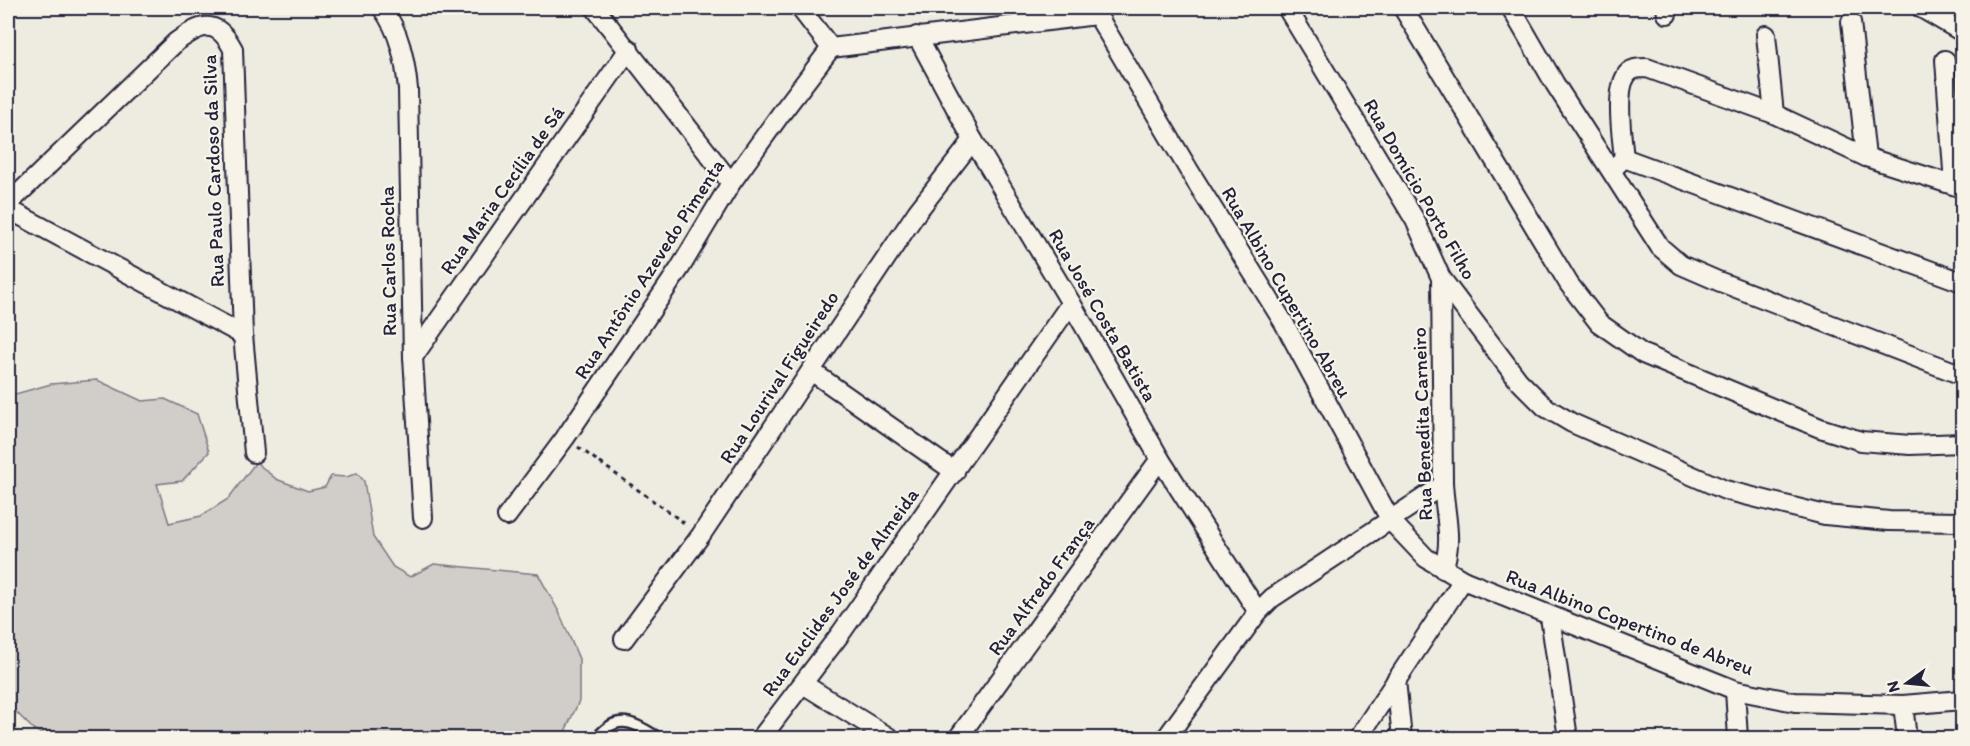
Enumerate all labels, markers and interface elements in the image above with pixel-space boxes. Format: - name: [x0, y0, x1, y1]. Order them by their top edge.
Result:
- street label: Rua Paulo Cardoso da Silva: [197, 54, 229, 288]
- street label: Rua Domício Porto Filho: [1358, 94, 1482, 284]
- street label: Rua Maria Cecília de Sá: [435, 101, 570, 279]
- street label: Rua Antônio Azevedo Pimenta: [569, 154, 729, 383]
- street label: Rua Albino Cupertino Abreu: [1217, 182, 1357, 402]
- street label: Rua Carlos Rocha: [375, 185, 401, 336]
- street label: Rua José Costa Batista: [1044, 224, 1162, 406]
- street label: Rua Lourival Figueiredo: [714, 286, 844, 468]
- street label: Rua Benedita Carneiro: [1407, 327, 1437, 521]
- street label: Rua Euclides José de Almeida: [756, 483, 924, 701]
- street label: Rua Alfredo França: [983, 511, 1100, 660]
- street label: Rua Albino Copertino de Abreu: [1503, 564, 1757, 680]
- north arrow: [1877, 653, 1937, 713]
- text: N: [1882, 679, 1904, 694]

